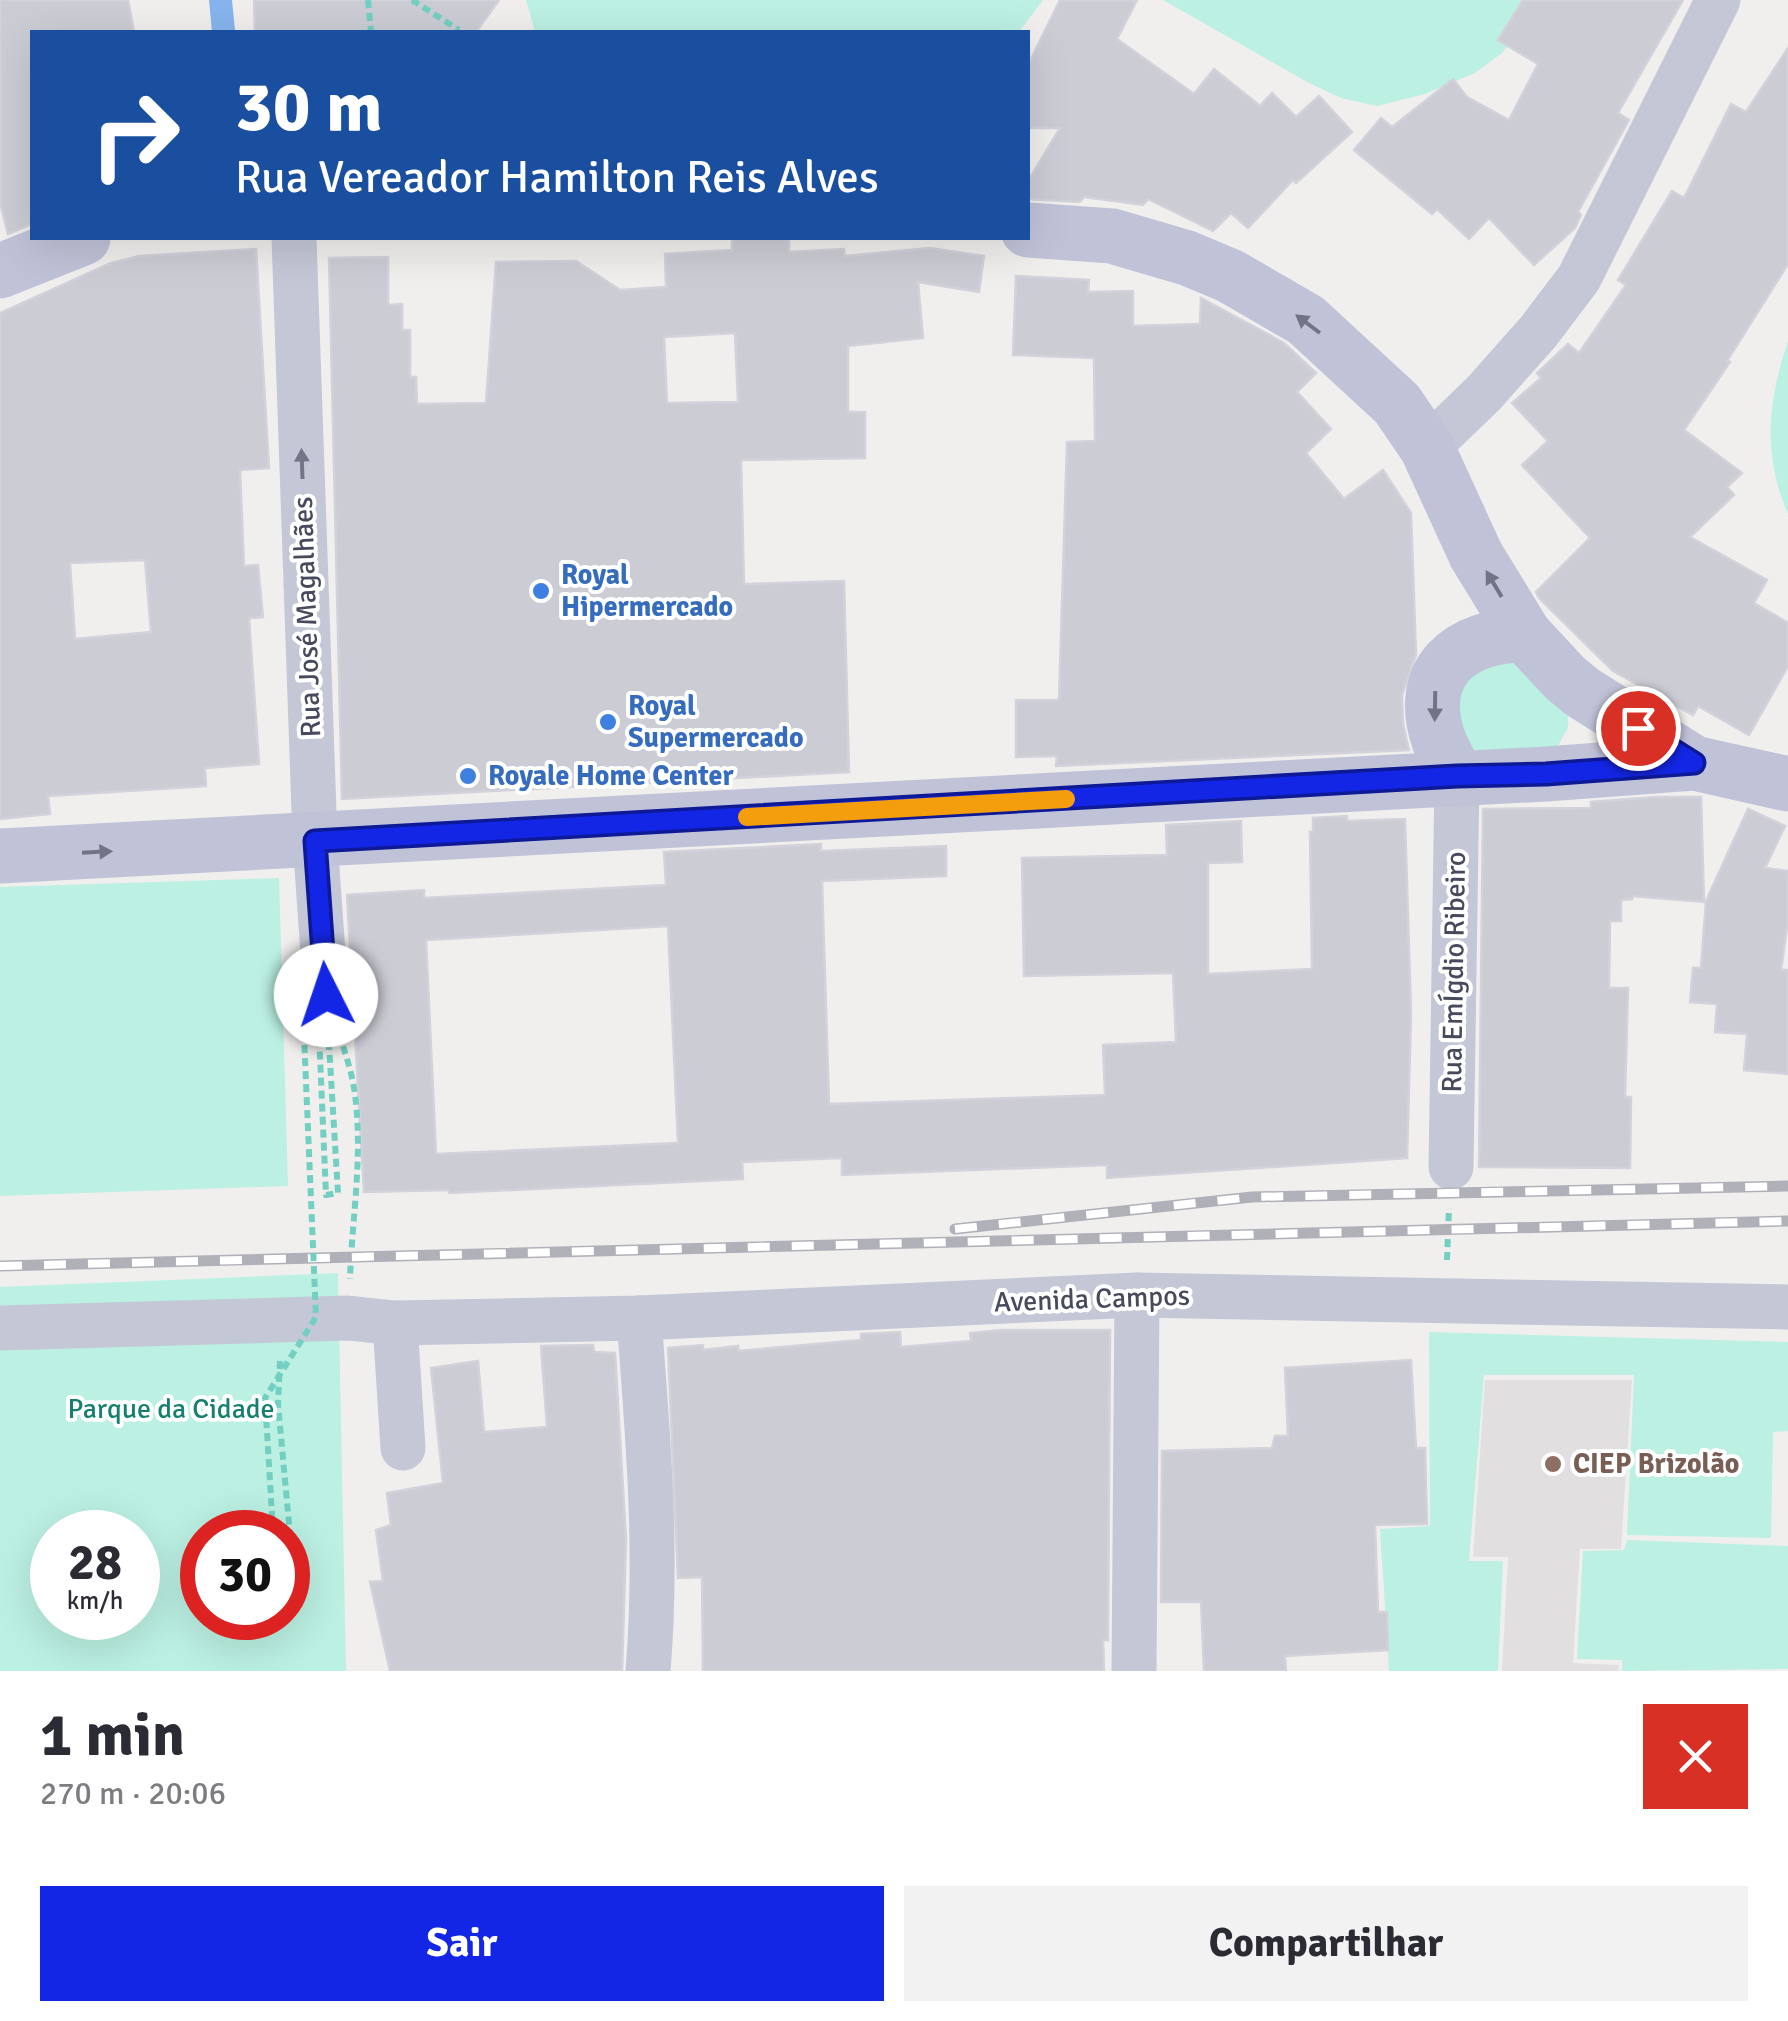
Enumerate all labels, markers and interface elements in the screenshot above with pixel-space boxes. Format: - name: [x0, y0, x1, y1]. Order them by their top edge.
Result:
- text: 30 m: [235, 64, 383, 150]
- icon: right: [70, 70, 200, 200]
- text: Rua Vereador Hamilton Reis Alves: [235, 150, 879, 205]
- one-way arrow: [1295, 314, 1321, 334]
- one-way arrow: [294, 447, 310, 479]
- street label: Rua José Magalhães: [286, 496, 328, 738]
- place label: Royal Hipermercado: [561, 558, 733, 624]
- one-way arrow: [1486, 570, 1503, 598]
- marker: Royal Hipermercado: [530, 580, 552, 602]
- pin: [1596, 686, 1681, 771]
- place label: Royal Supermercado: [628, 689, 804, 755]
- one-way arrow: [1427, 690, 1443, 722]
- icon: arrive: [1611, 701, 1666, 756]
- marker: Royal Supermercado: [597, 711, 619, 733]
- place label: Royale Home Center: [488, 759, 734, 793]
- marker: Royale Home Center: [457, 765, 479, 787]
- one-way arrow: [82, 843, 114, 859]
- street label: Rua EmÍgdio Ribeiro: [1435, 851, 1473, 1093]
- position arrow: [274, 943, 378, 1047]
- street label: Avenida Campos: [993, 1279, 1191, 1319]
- park label: Parque da Cidade: [67, 1392, 275, 1426]
- place label: CIEP Brizolão: [1573, 1447, 1739, 1481]
- marker: CIEP Brizolão: [1542, 1453, 1564, 1475]
- speed limit sign: 30: [180, 1510, 310, 1640]
- text: 28: [68, 1532, 122, 1594]
- text: km/h: [67, 1585, 123, 1616]
- text: 1 min: [40, 1699, 185, 1773]
- button: close: [1643, 1704, 1748, 1809]
- text: 270 m · 20:06: [40, 1774, 226, 1813]
- button: Sair: [40, 1886, 884, 2001]
- button: Compartilhar: [904, 1886, 1748, 2001]

